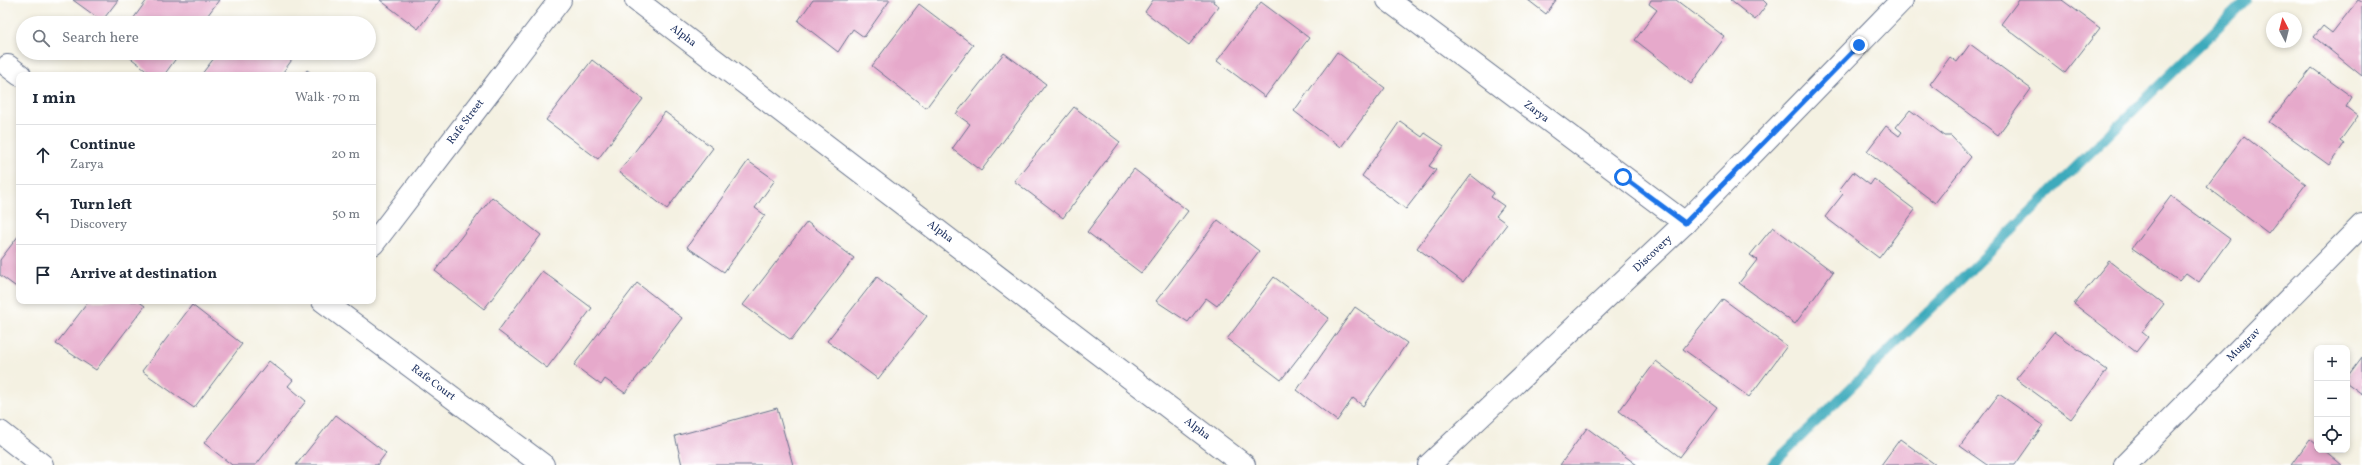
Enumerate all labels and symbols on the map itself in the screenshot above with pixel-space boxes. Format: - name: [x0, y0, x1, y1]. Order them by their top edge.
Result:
- north arrow: [2266, 12, 2302, 48]
- street label: Alpha: [667, 21, 700, 51]
- route end: [1850, 36, 1868, 54]
- street label: Rafe Street: [444, 96, 488, 148]
- street label: Zarya: [1520, 97, 1552, 127]
- route start: [1614, 168, 1632, 186]
- street label: Alpha: [924, 217, 957, 247]
- street label: Discovery: [1630, 232, 1676, 276]
- street label: Musgrav: [2224, 325, 2264, 365]
- street label: Rafe Court: [408, 361, 458, 405]
- street label: Alpha: [1181, 414, 1214, 444]

